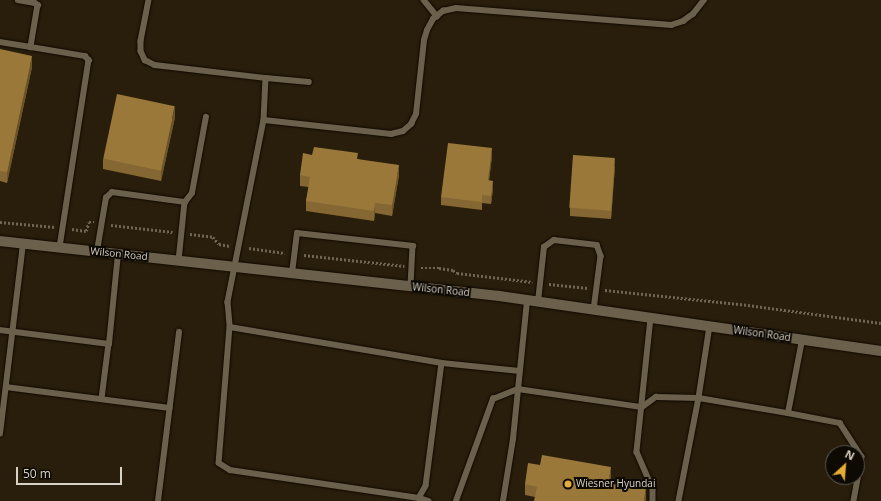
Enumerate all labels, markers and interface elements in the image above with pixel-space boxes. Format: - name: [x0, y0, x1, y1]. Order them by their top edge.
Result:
- street label: Wilson Road: [90, 245, 148, 263]
- street label: Wilson Road: [412, 281, 470, 299]
- street label: Wilson Road: [733, 324, 791, 344]
- north arrow: [825, 445, 865, 485]
- text: N: [843, 446, 857, 463]
- scale bar: [18, 459, 124, 485]
- text: 50 m: [23, 465, 51, 482]
- place label: Wiesner Hyundai: [576, 478, 655, 490]
- marker: Wiesner Hyundai: [563, 479, 573, 489]

